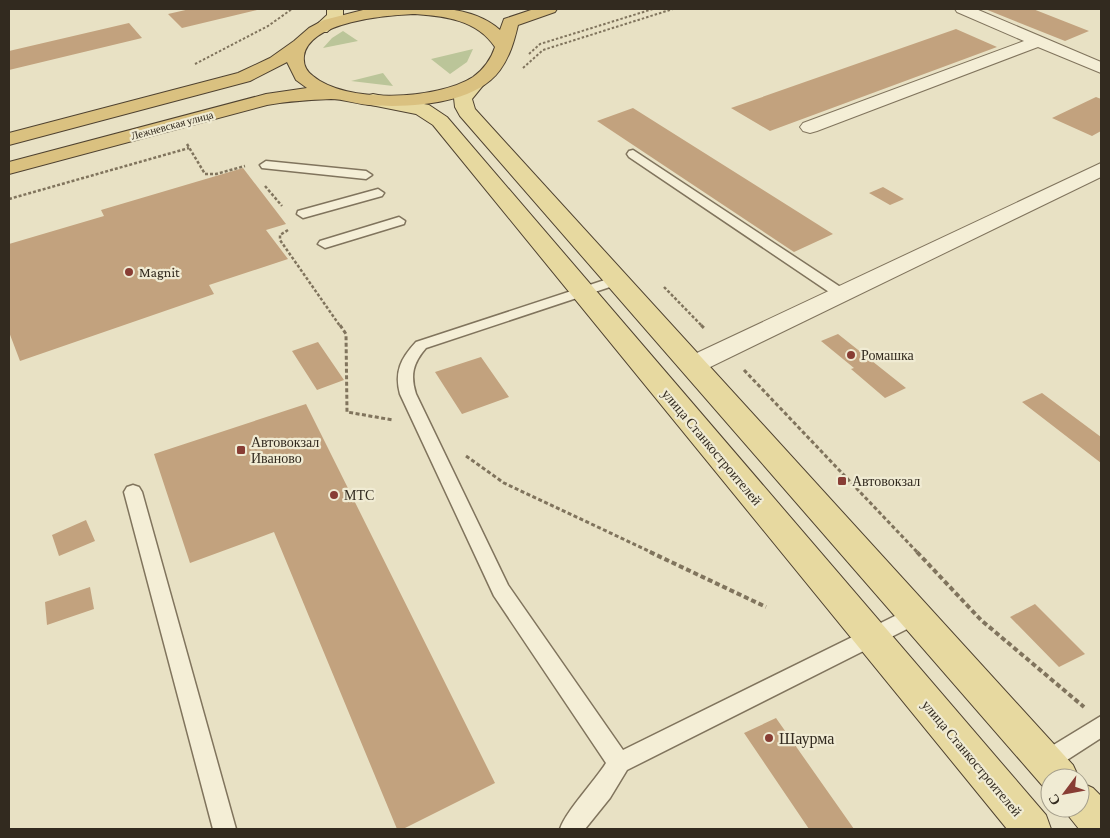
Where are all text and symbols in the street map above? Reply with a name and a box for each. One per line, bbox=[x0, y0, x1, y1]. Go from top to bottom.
street label: Лежневская улица bbox=[129, 108, 215, 142]
place label: Magnit bbox=[139, 264, 180, 280]
marker: Magnit bbox=[123, 266, 135, 278]
place label: Ромашка bbox=[861, 347, 915, 363]
marker: Ромашка bbox=[845, 349, 857, 361]
street label: улица Станкостроителей bbox=[659, 386, 766, 509]
place label: Автовокзал Иваново bbox=[251, 434, 319, 466]
marker: Автовокзал Иваново bbox=[235, 444, 247, 456]
place label: Автовокзал bbox=[852, 473, 920, 489]
marker: Автовокзал bbox=[836, 475, 848, 487]
place label: МТС bbox=[344, 487, 374, 503]
marker: МТС bbox=[328, 489, 340, 501]
street label: улица Станкостроителей bbox=[919, 697, 1026, 820]
place label: Шаурма bbox=[779, 730, 834, 748]
marker: Шаурма bbox=[763, 732, 775, 744]
north arrow bbox=[1040, 768, 1090, 818]
text: С bbox=[1045, 791, 1063, 808]

